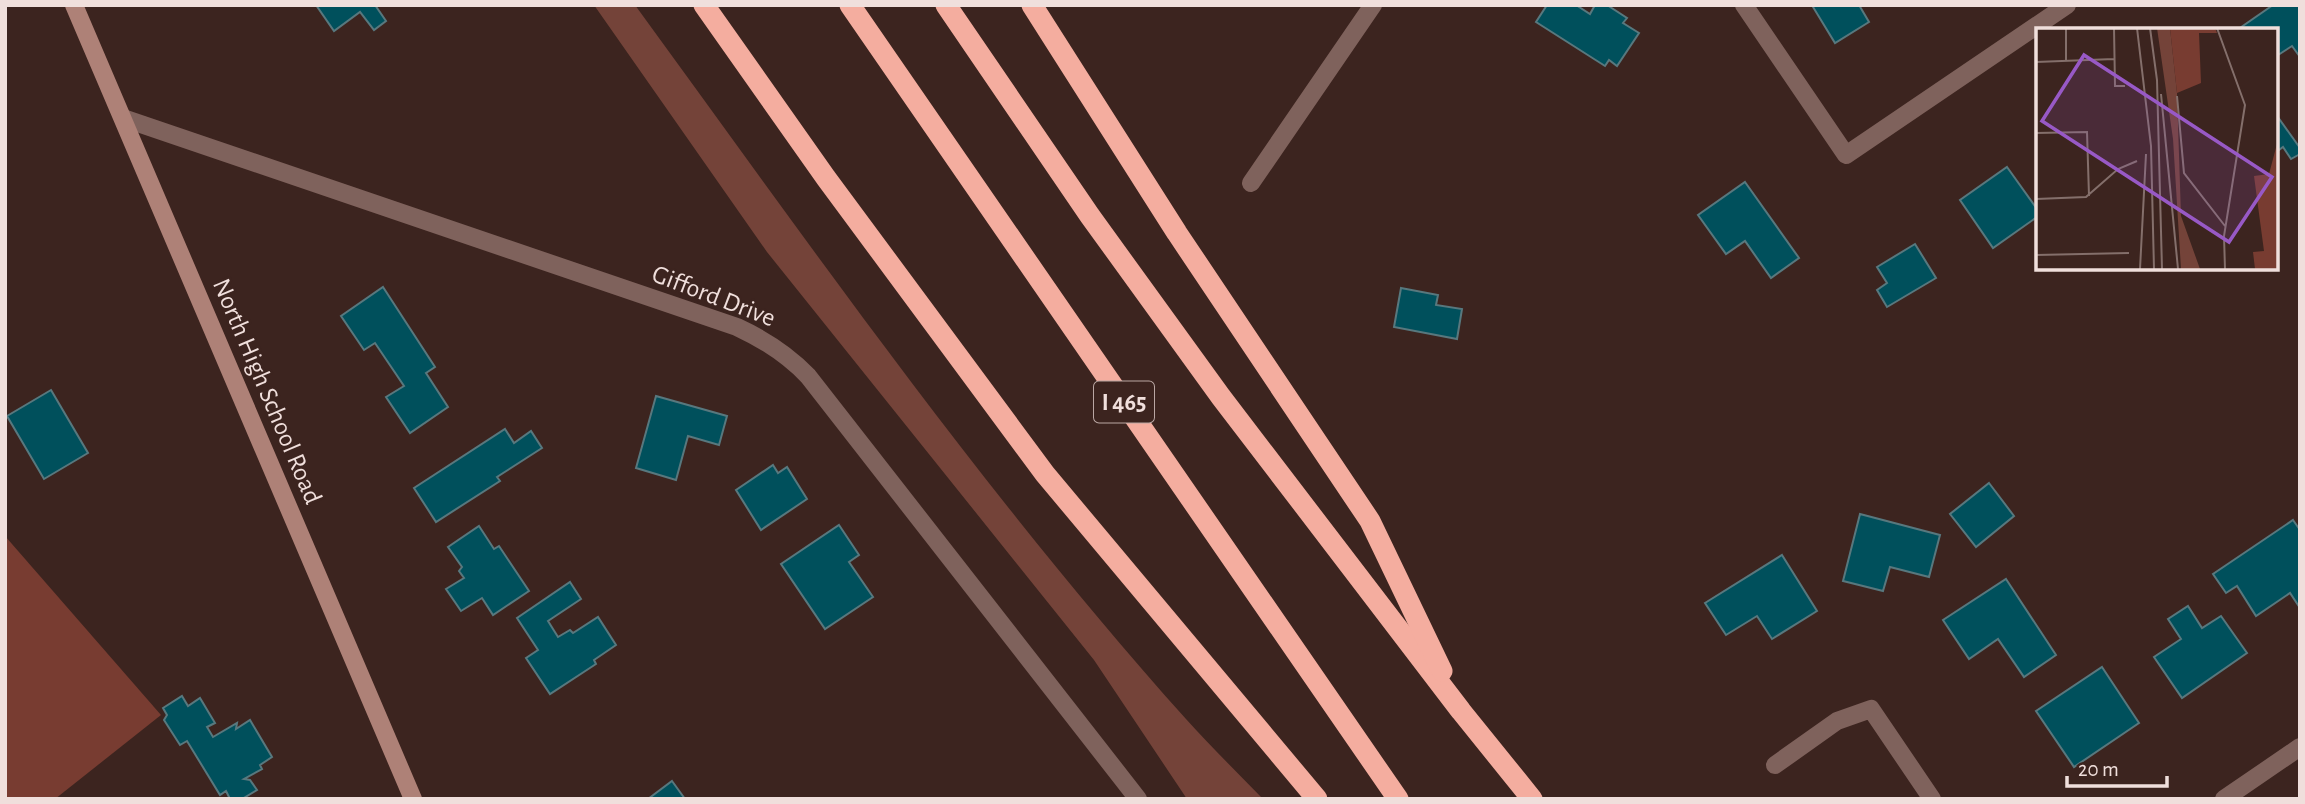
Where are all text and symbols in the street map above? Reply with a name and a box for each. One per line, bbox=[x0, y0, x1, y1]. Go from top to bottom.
inset map bbox=[2036, 28, 2277, 270]
street label: Gifford Drive bbox=[648, 261, 779, 331]
street label: North High School Road bbox=[208, 275, 326, 508]
road number: I 465 bbox=[1094, 382, 1154, 422]
scale bar bbox=[2067, 744, 2167, 788]
text: 20 m bbox=[2078, 759, 2119, 780]

